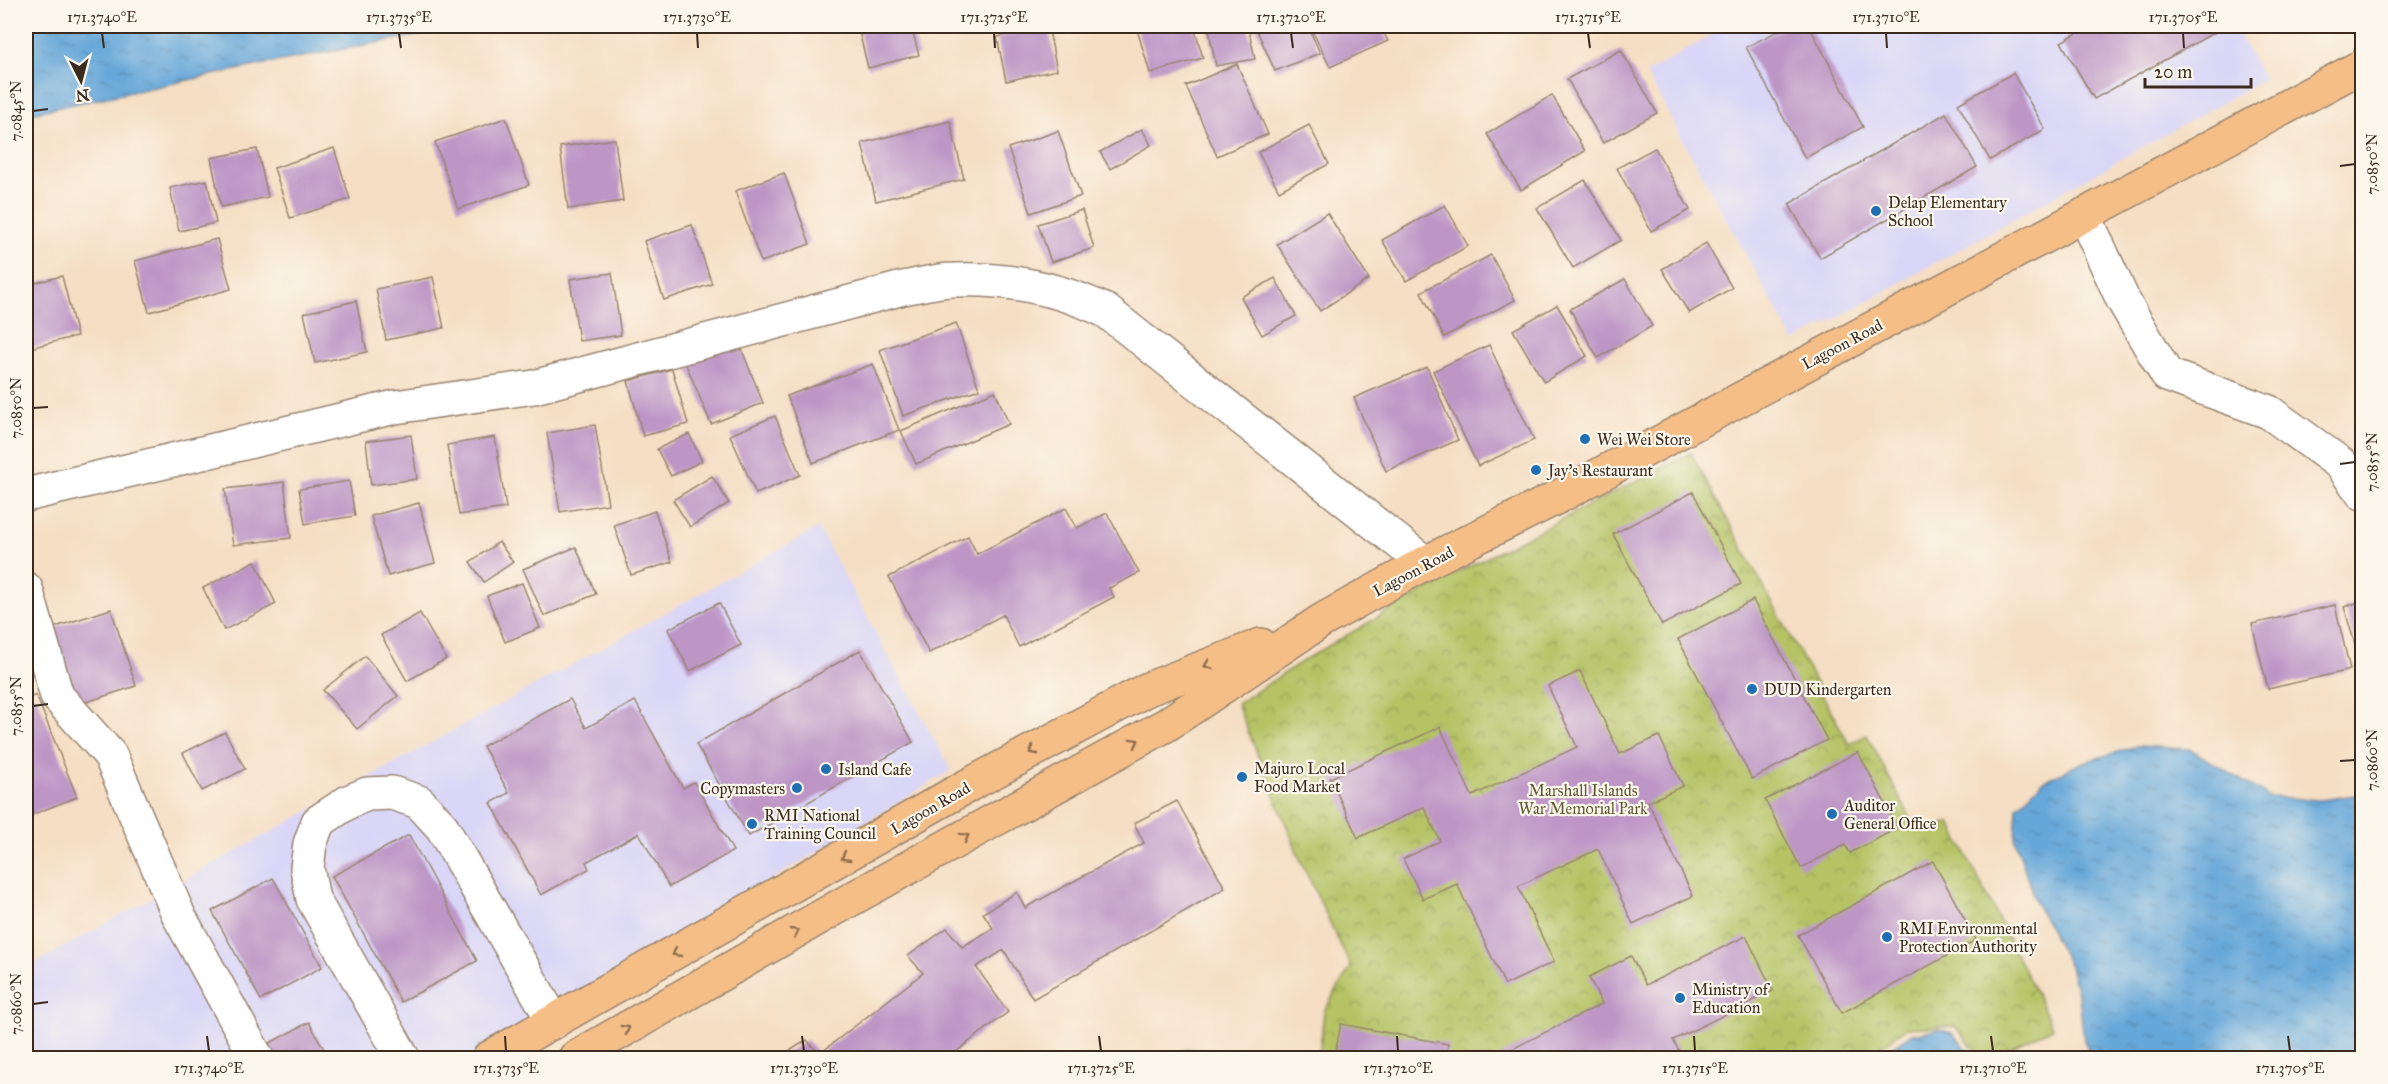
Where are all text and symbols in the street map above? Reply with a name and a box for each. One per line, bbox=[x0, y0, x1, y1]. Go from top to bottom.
text: 171.3740°E bbox=[67, 8, 137, 26]
text: 171.3735°E bbox=[366, 8, 432, 26]
text: 171.3730°E bbox=[663, 8, 731, 26]
text: 171.3725°E bbox=[960, 8, 1028, 26]
text: 171.3720°E bbox=[1256, 8, 1326, 26]
text: 171.3715°E bbox=[1555, 8, 1621, 26]
text: 171.3710°E bbox=[1852, 8, 1920, 26]
text: 171.3705°E bbox=[2149, 8, 2218, 26]
north arrow bbox=[51, 51, 111, 111]
scale bar bbox=[2145, 51, 2252, 89]
text: 20 m bbox=[2154, 61, 2192, 83]
text: 7.0845°N bbox=[7, 80, 25, 142]
text: N bbox=[74, 85, 90, 106]
text: 7.0850°N bbox=[2363, 133, 2381, 195]
place label: Delap Elementary School bbox=[1888, 193, 2007, 230]
marker: Delap Elementary School bbox=[1869, 204, 1883, 218]
street label: Lagoon Road bbox=[1799, 315, 1886, 375]
text: 7.0850°N bbox=[7, 377, 25, 439]
place label: Wei Wei Store bbox=[1597, 430, 1691, 449]
marker: Wei Wei Store bbox=[1578, 432, 1592, 446]
text: 7.0855°N bbox=[2363, 432, 2381, 492]
place label: Jay's Restaurant bbox=[1546, 461, 1654, 481]
marker: Jay's Restaurant bbox=[1529, 463, 1543, 477]
street label: Lagoon Road bbox=[1370, 542, 1457, 602]
one-way arrow bbox=[1204, 658, 1214, 671]
text: 7.0855°N bbox=[7, 676, 25, 736]
place label: DUD Kindergarten bbox=[1764, 680, 1892, 700]
marker: DUD Kindergarten bbox=[1745, 682, 1759, 696]
text: 7.0860°N bbox=[2363, 729, 2381, 791]
one-way arrow bbox=[1129, 738, 1139, 749]
one-way arrow bbox=[1029, 744, 1040, 755]
place label: Majuro Local Food Market bbox=[1254, 759, 1346, 796]
place label: Island Cafe bbox=[838, 760, 912, 779]
marker: Island Cafe bbox=[819, 762, 833, 776]
marker: Majuro Local Food Market bbox=[1235, 770, 1249, 784]
street label: Lagoon Road bbox=[887, 778, 974, 840]
place label: Copymasters bbox=[700, 779, 785, 798]
marker: Copymasters bbox=[790, 781, 804, 795]
park label: Marshall Islands War Memorial Park bbox=[1519, 781, 1648, 818]
place label: Auditor General Office bbox=[1843, 796, 1937, 833]
place label: RMI National Training Council bbox=[764, 806, 877, 844]
marker: Auditor General Office bbox=[1825, 807, 1839, 821]
marker: RMI National Training Council bbox=[745, 817, 759, 831]
one-way arrow bbox=[958, 833, 969, 844]
one-way arrow bbox=[841, 850, 851, 861]
place label: RMI Environmental Protection Authority bbox=[1899, 919, 2038, 956]
one-way arrow bbox=[788, 928, 799, 939]
marker: RMI Environmental Protection Authority bbox=[1880, 930, 1894, 944]
one-way arrow bbox=[672, 946, 682, 957]
text: 7.0860°N bbox=[7, 973, 25, 1035]
place label: Ministry of Education bbox=[1692, 980, 1771, 1017]
marker: Ministry of Education bbox=[1673, 991, 1687, 1005]
one-way arrow bbox=[619, 1025, 630, 1037]
text: 171.3740°E bbox=[174, 1059, 244, 1077]
text: 171.3735°E bbox=[473, 1059, 539, 1077]
text: 171.3730°E bbox=[770, 1059, 838, 1077]
text: 171.3725°E bbox=[1067, 1059, 1135, 1077]
text: 171.3720°E bbox=[1363, 1059, 1433, 1077]
text: 171.3715°E bbox=[1662, 1059, 1728, 1077]
text: 171.3710°E bbox=[1959, 1059, 2027, 1077]
text: 171.3705°E bbox=[2256, 1059, 2325, 1077]

